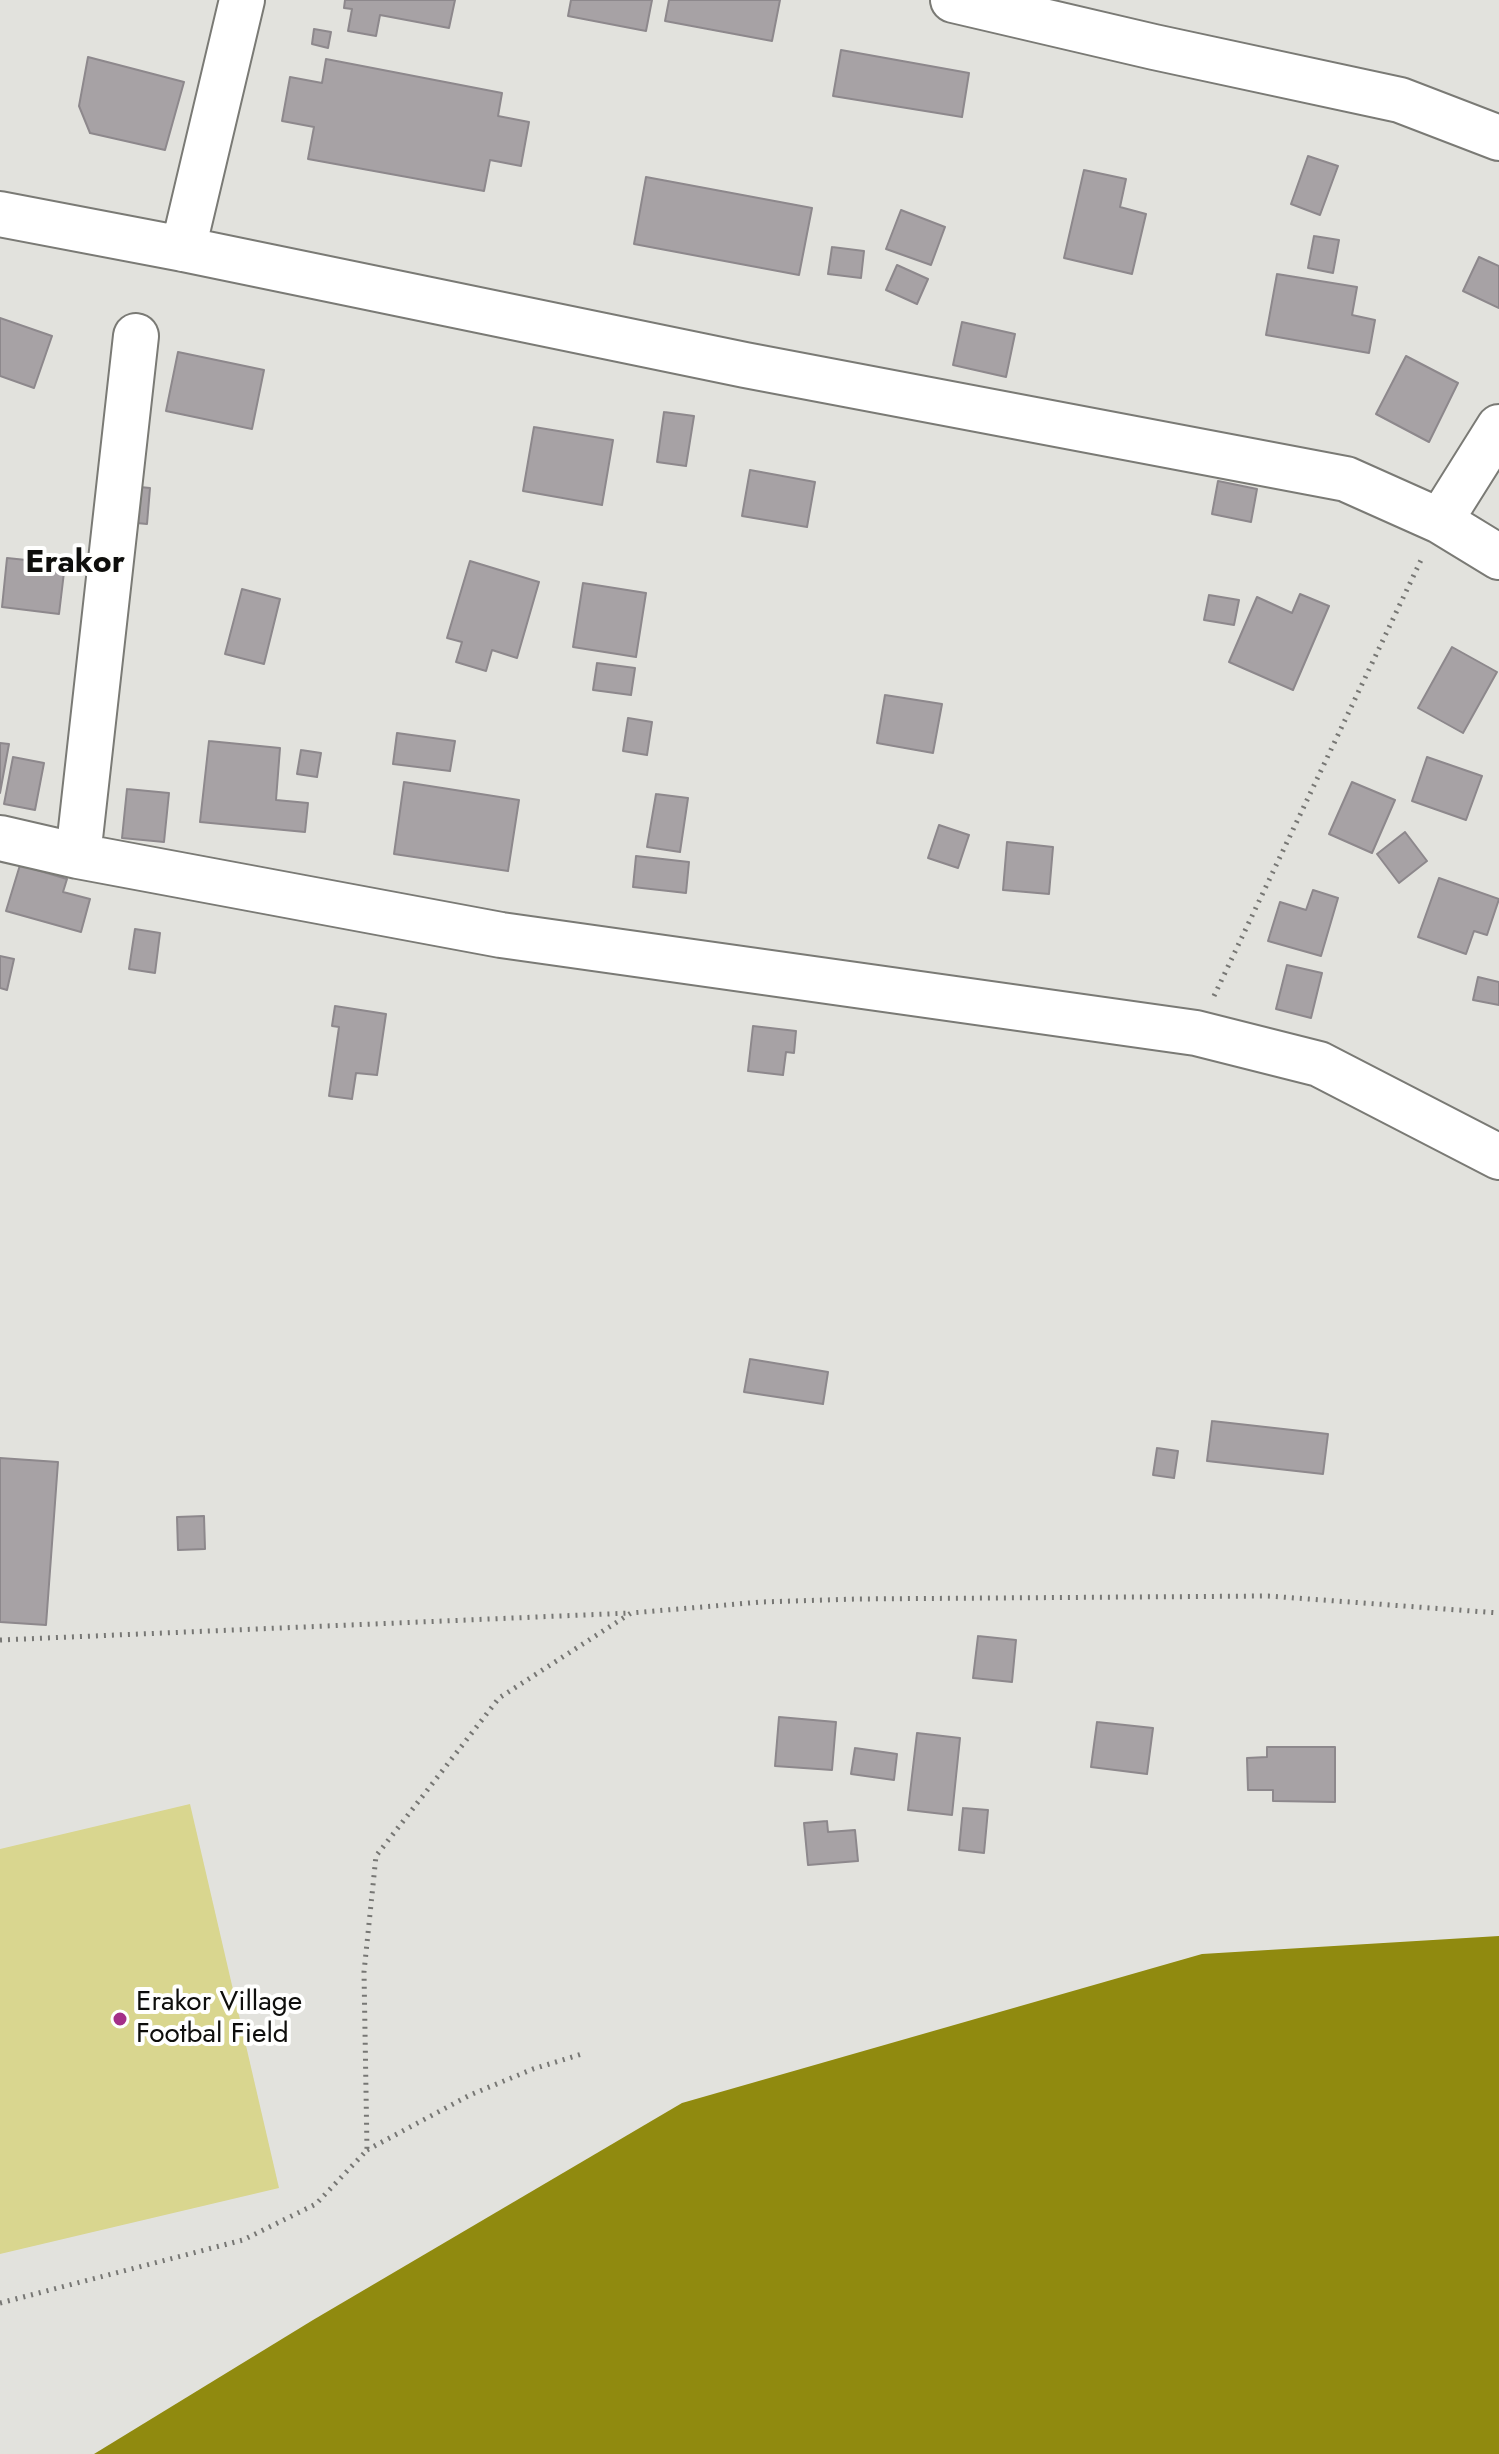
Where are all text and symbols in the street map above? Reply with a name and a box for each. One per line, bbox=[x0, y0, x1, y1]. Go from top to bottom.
district label: Erakor bbox=[25, 545, 125, 583]
place label: Erakor Village Footbal Field bbox=[136, 1986, 302, 2052]
marker: Erakor Village Footbal Field bbox=[111, 2010, 129, 2028]

